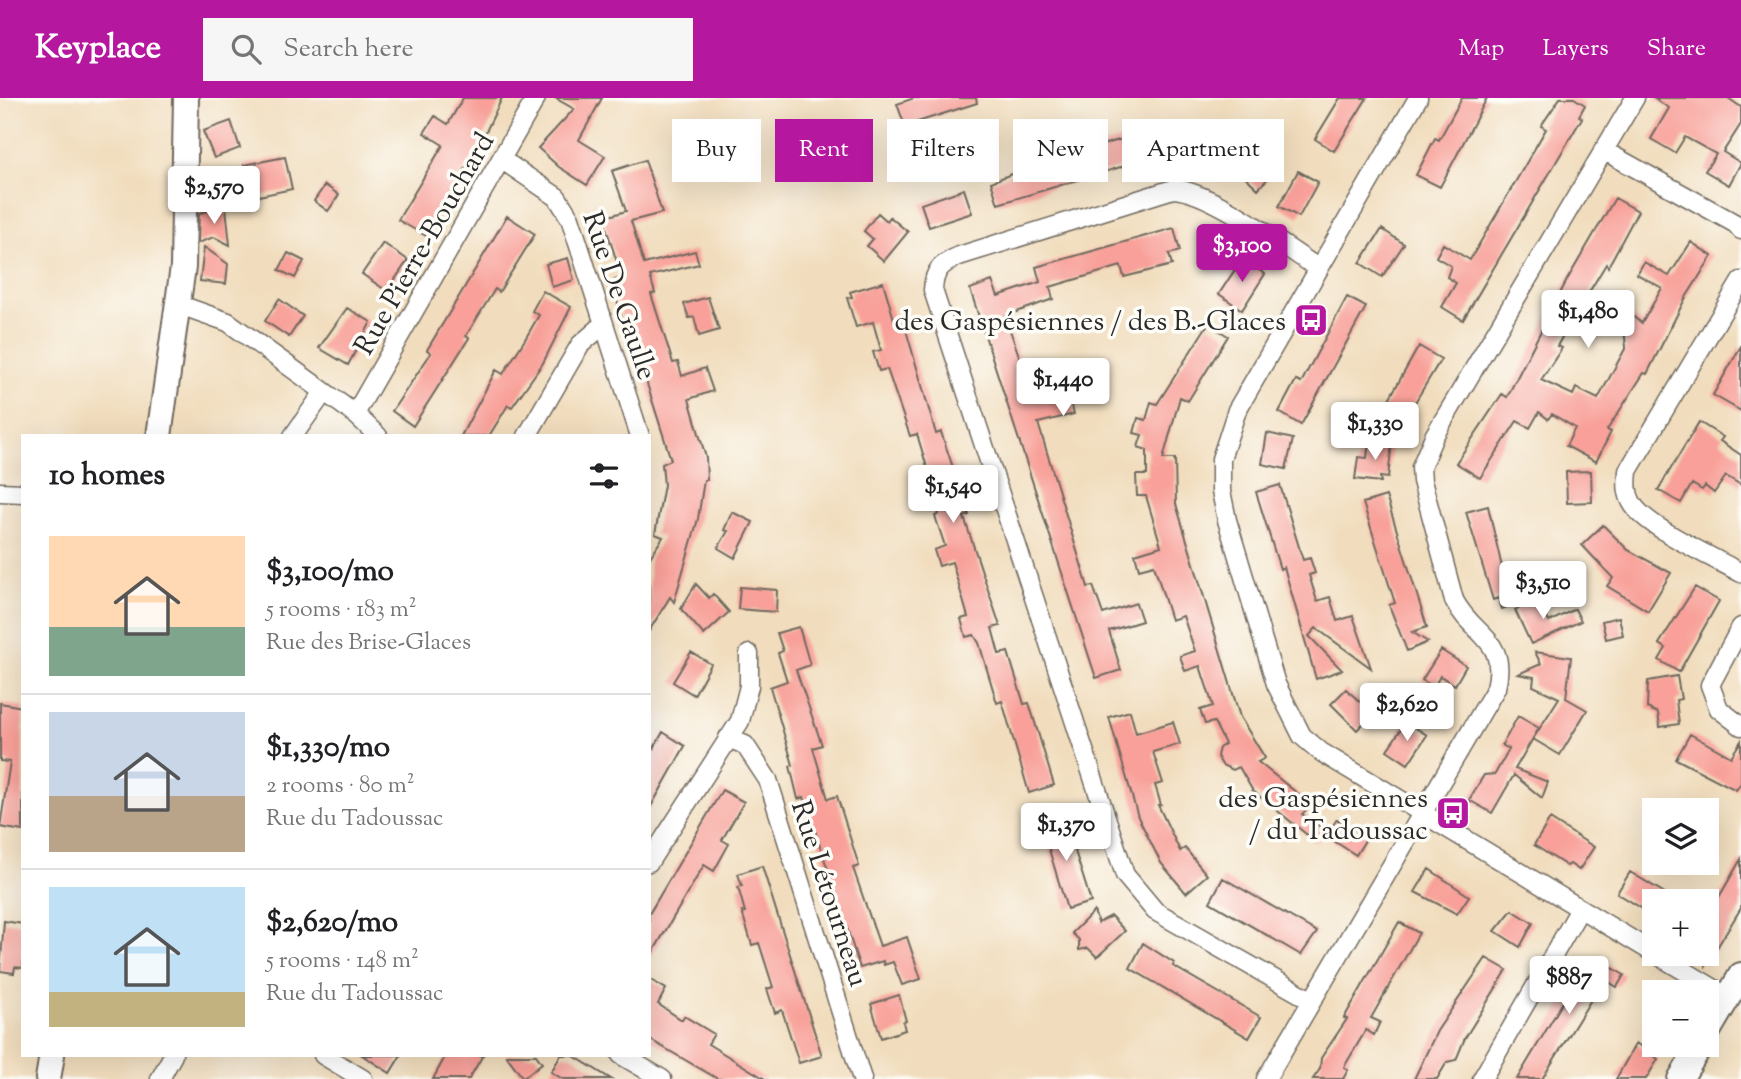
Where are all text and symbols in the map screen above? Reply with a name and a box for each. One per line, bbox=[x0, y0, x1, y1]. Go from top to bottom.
search box bbox=[203, 18, 693, 81]
text: Keyplace bbox=[35, 25, 161, 73]
icon: search bbox=[227, 30, 265, 68]
text: Search here bbox=[283, 31, 414, 68]
text: Map bbox=[1458, 32, 1504, 66]
text: Layers bbox=[1542, 32, 1609, 66]
text: Share bbox=[1647, 32, 1706, 66]
chip: Buy bbox=[672, 119, 761, 182]
chip: Rent bbox=[775, 119, 873, 182]
chip: Filters bbox=[887, 119, 999, 182]
chip: New bbox=[1013, 119, 1108, 182]
chip: Apartment bbox=[1122, 119, 1284, 182]
street label: Rue Pierre-Bouchard bbox=[345, 126, 506, 363]
pin: $2,570 bbox=[157, 166, 271, 226]
text: $2,570 bbox=[184, 172, 244, 205]
street label: Rue De Gaulle bbox=[571, 206, 666, 385]
pin: $3,100 bbox=[1185, 225, 1299, 284]
text: $3,100 bbox=[1212, 230, 1272, 263]
pin: $1,480 bbox=[1531, 290, 1645, 350]
text: $1,480 bbox=[1557, 296, 1619, 329]
bus stop icon: des Gaspésiennes / des B.-Glaces bbox=[1292, 301, 1330, 339]
place label: des Gaspésiennes / des B.-Glaces bbox=[895, 303, 1286, 343]
pin: $1,440 bbox=[1006, 358, 1120, 418]
text: $1,440 bbox=[1033, 364, 1093, 397]
pin: $1,330 bbox=[1318, 402, 1432, 462]
text: $1,330 bbox=[1347, 408, 1403, 441]
text: 10 homes bbox=[49, 455, 165, 498]
icon: filters bbox=[585, 457, 623, 495]
pin: $1,540 bbox=[896, 466, 1010, 525]
text: $1,540 bbox=[924, 471, 982, 504]
text: $3,100/mo bbox=[266, 551, 394, 594]
pin: $3,510 bbox=[1486, 561, 1600, 621]
icon: home bbox=[105, 564, 189, 648]
text: $3,510 bbox=[1515, 567, 1571, 600]
text: 5 rooms · 183 m² bbox=[266, 594, 417, 627]
text: Rue des Brise-Glaces bbox=[266, 627, 471, 660]
pin: $2,620 bbox=[1350, 684, 1464, 743]
text: $2,620 bbox=[1376, 689, 1438, 722]
text: $1,330/mo bbox=[266, 727, 390, 770]
icon: home bbox=[105, 740, 189, 824]
text: 2 rooms · 80 m² bbox=[266, 770, 414, 803]
place label: des Gaspésiennes / du Tadoussac bbox=[1218, 780, 1428, 852]
bus stop icon: des Gaspésiennes / du Tadoussac bbox=[1434, 794, 1472, 832]
street label: Rue Létourneau bbox=[779, 796, 877, 992]
map controls bbox=[1642, 798, 1719, 1057]
button: layers bbox=[1642, 798, 1719, 875]
text: Rue du Tadoussac bbox=[266, 803, 443, 836]
pin: $1,370 bbox=[1009, 804, 1123, 863]
text: $1,370 bbox=[1037, 809, 1095, 842]
button: + bbox=[1642, 889, 1719, 966]
text: $2,620/mo bbox=[266, 902, 398, 945]
icon: home bbox=[105, 915, 189, 999]
text: 5 rooms · 148 m² bbox=[266, 945, 419, 978]
pin: $887 bbox=[1528, 956, 1610, 1016]
text: $887 bbox=[1546, 962, 1592, 995]
text: Rue du Tadoussac bbox=[266, 978, 443, 1011]
button: − bbox=[1642, 980, 1719, 1057]

